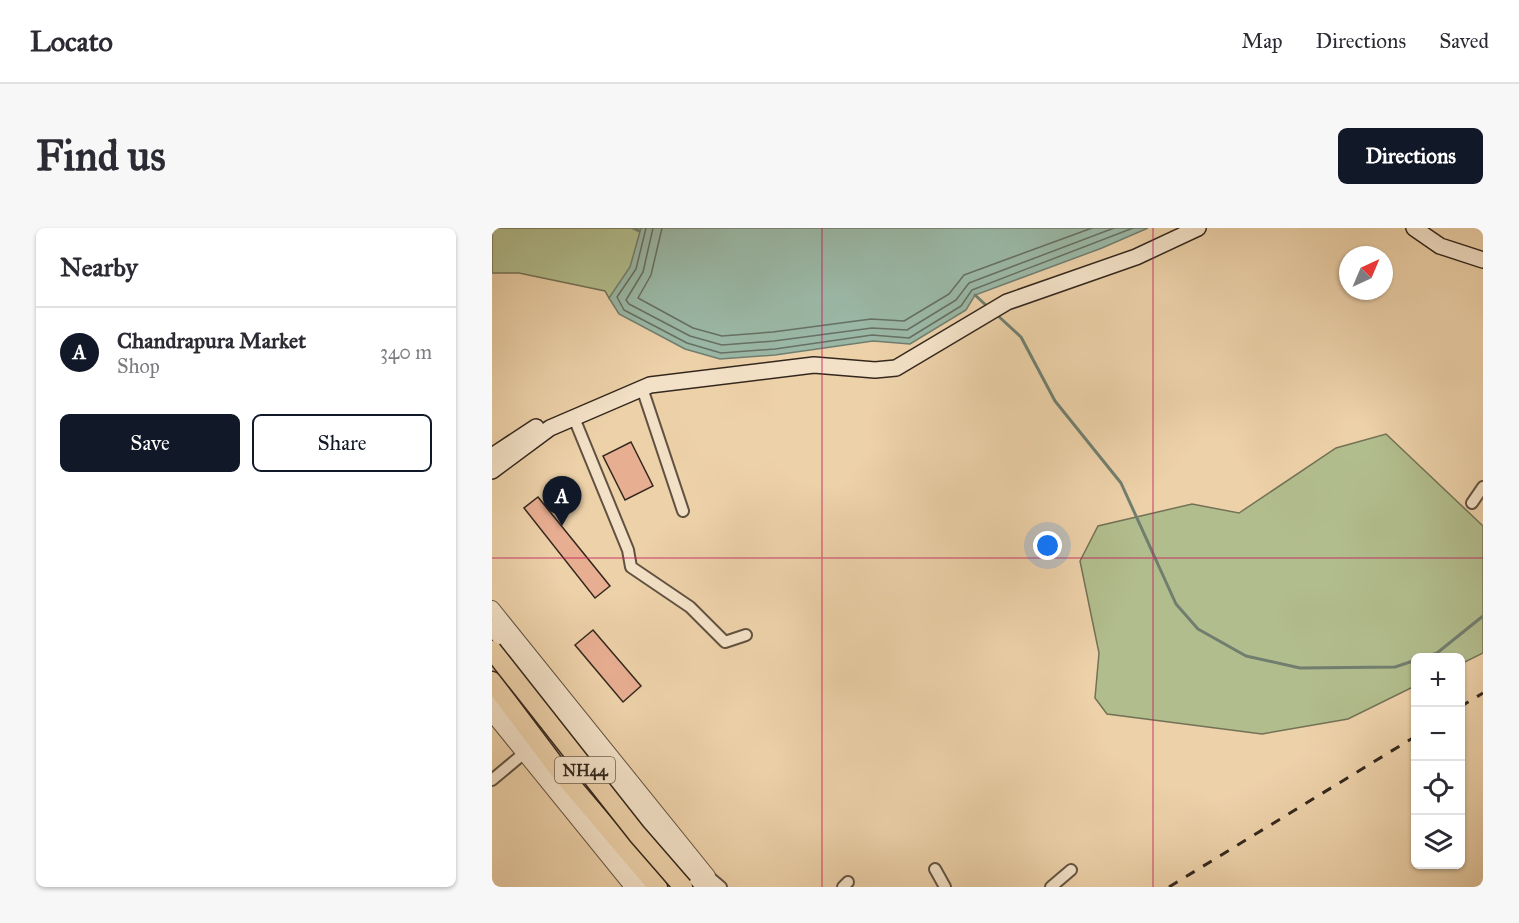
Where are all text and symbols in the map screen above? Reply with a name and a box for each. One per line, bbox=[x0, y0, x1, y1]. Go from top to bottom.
text: Locato bbox=[30, 24, 113, 59]
text: Map bbox=[1242, 28, 1283, 54]
text: Directions bbox=[1316, 28, 1406, 54]
text: Saved bbox=[1439, 28, 1489, 54]
button: Directions bbox=[1338, 128, 1483, 184]
text: Find us bbox=[36, 130, 166, 182]
north arrow bbox=[1339, 246, 1393, 300]
text: Nearby bbox=[60, 251, 138, 283]
text: Chandrapura Market bbox=[117, 327, 306, 354]
text: A bbox=[73, 340, 86, 364]
text: 340 m bbox=[380, 340, 432, 364]
text: Shop bbox=[117, 354, 160, 378]
button: Save bbox=[60, 414, 240, 472]
button: Share bbox=[252, 414, 432, 472]
pin: A bbox=[542, 476, 582, 526]
your location bbox=[1033, 531, 1062, 560]
map controls bbox=[1411, 653, 1465, 869]
button: + bbox=[1411, 653, 1465, 707]
button: − bbox=[1411, 707, 1465, 761]
road number: NH44 bbox=[555, 757, 615, 783]
button: locate bbox=[1411, 761, 1465, 815]
button: layers bbox=[1411, 815, 1465, 869]

